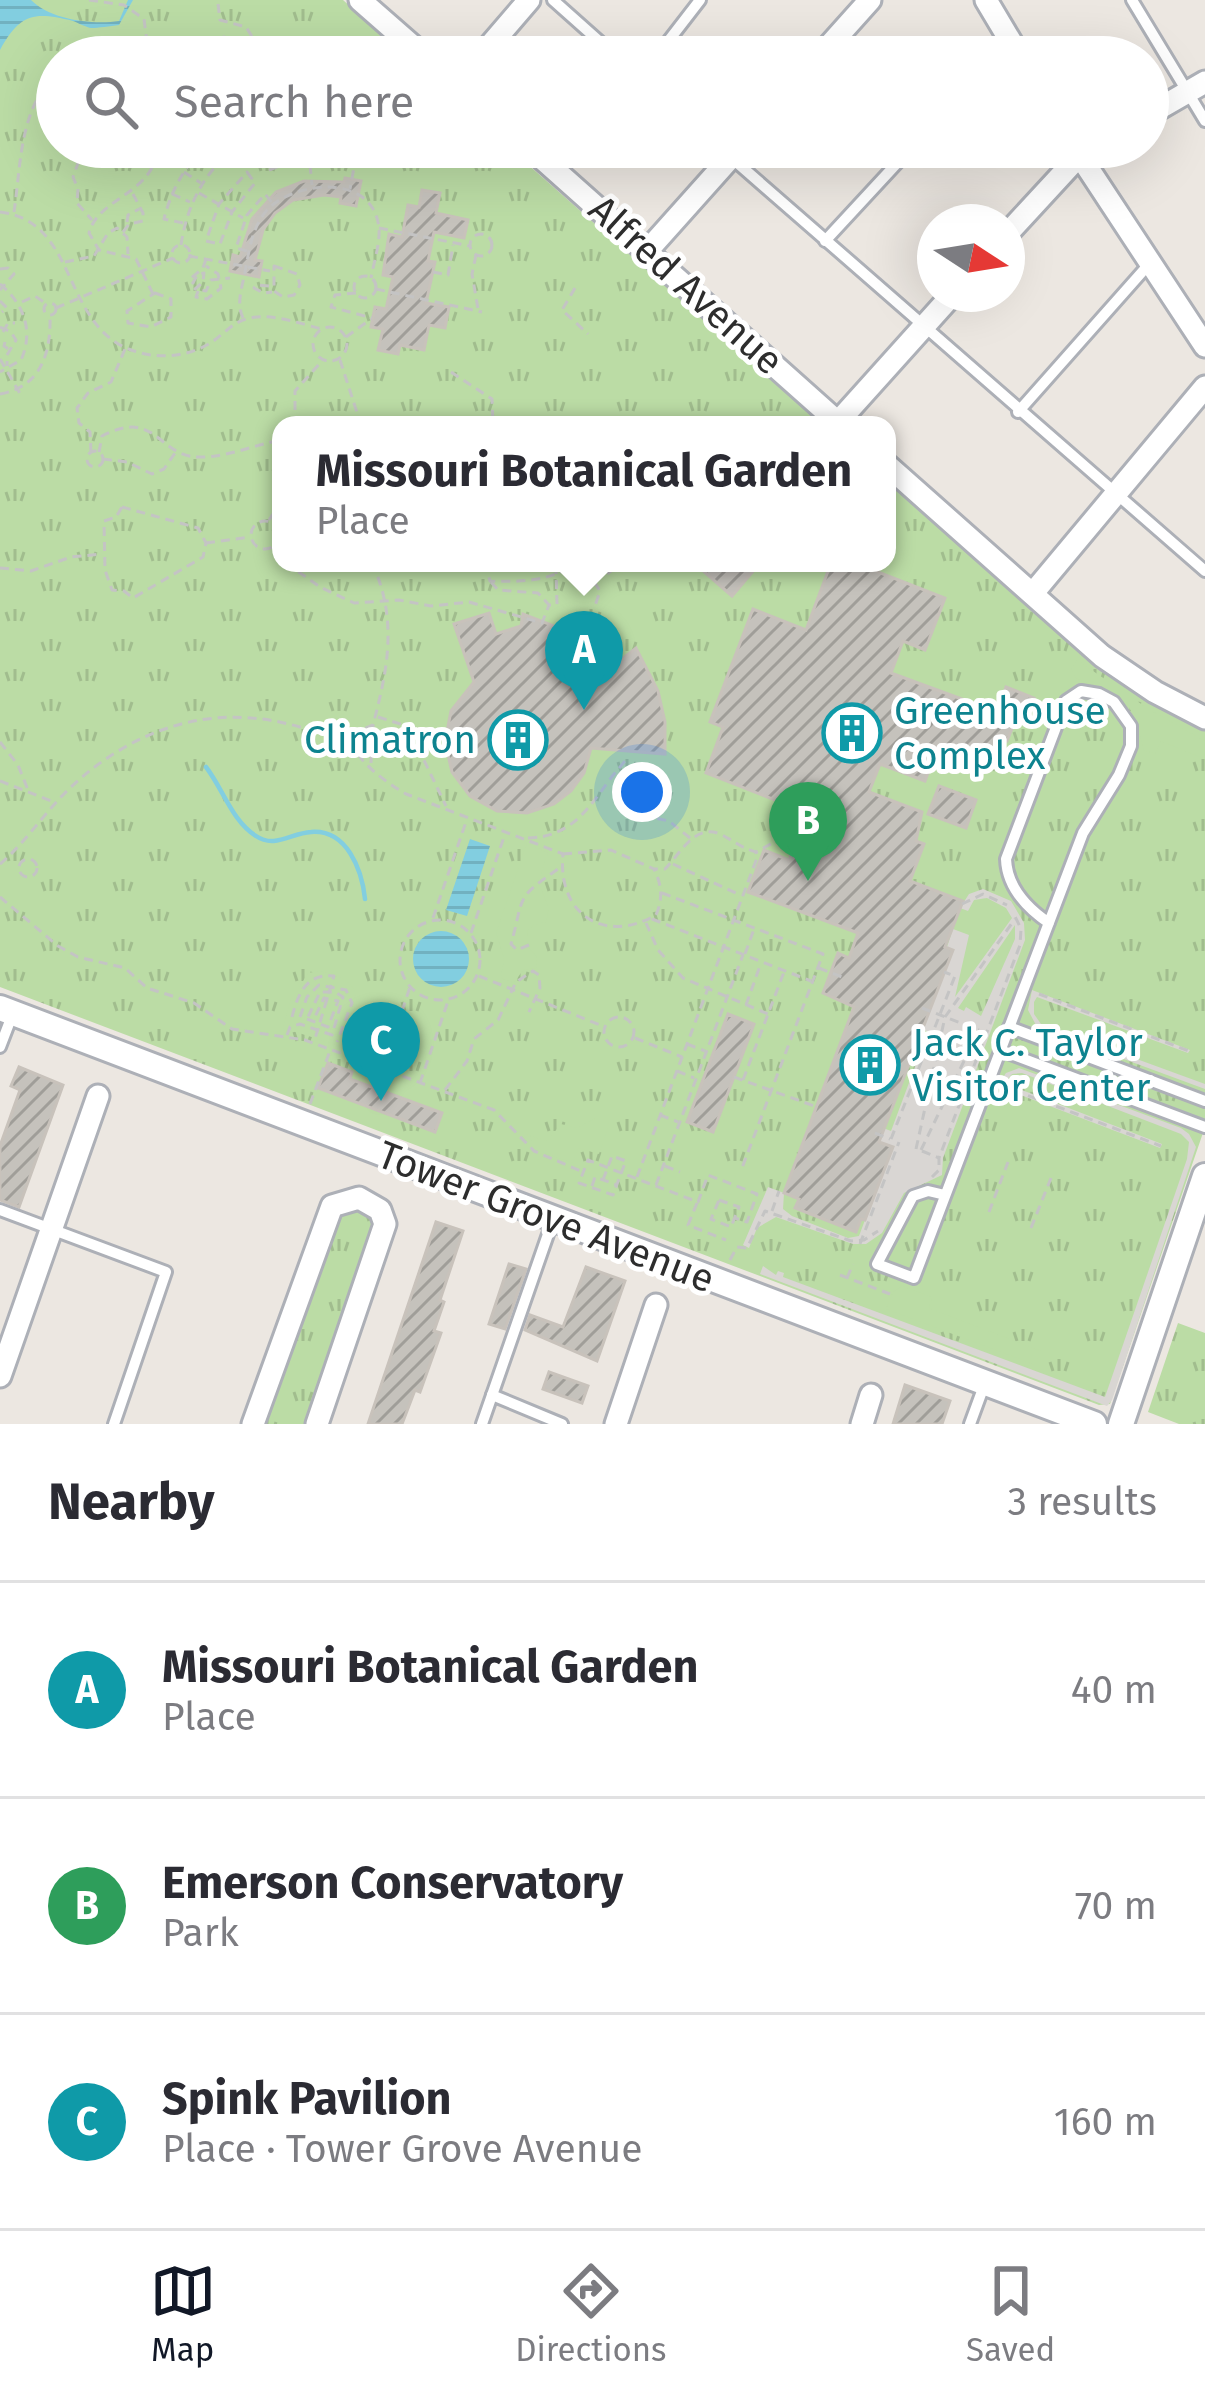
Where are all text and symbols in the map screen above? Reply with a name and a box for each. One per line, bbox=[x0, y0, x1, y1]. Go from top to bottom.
search box bbox=[36, 36, 1169, 168]
icon: search bbox=[78, 69, 144, 135]
text: Search here bbox=[174, 75, 414, 129]
street label: Alfred Avenue bbox=[580, 186, 792, 384]
north arrow bbox=[917, 204, 1025, 312]
popup bbox=[272, 416, 896, 572]
text: Missouri Botanical Garden bbox=[316, 444, 852, 498]
text: Place bbox=[316, 498, 410, 544]
pin: A bbox=[545, 611, 623, 710]
place label: Greenhouse Complex bbox=[894, 688, 1106, 779]
building icon: Greenhouse Complex bbox=[821, 702, 883, 764]
building icon: Climatron bbox=[487, 709, 549, 771]
place label: Climatron bbox=[304, 717, 476, 763]
your location bbox=[612, 762, 672, 822]
pin: B bbox=[769, 782, 847, 881]
pin: C bbox=[342, 1002, 420, 1101]
place label: Jack C. Taylor Visitor Center bbox=[912, 1020, 1151, 1111]
building icon: Jack C. Taylor Visitor Center bbox=[839, 1034, 901, 1096]
street label: Tower Grove Avenue bbox=[371, 1132, 721, 1302]
text: Nearby bbox=[48, 1471, 214, 1533]
text: 3 results bbox=[1007, 1479, 1157, 1525]
text: Missouri Botanical Garden bbox=[162, 1640, 698, 1694]
text: A bbox=[75, 1667, 99, 1713]
text: 40 m bbox=[1071, 1667, 1157, 1713]
text: Place bbox=[162, 1694, 256, 1740]
text: Emerson Conservatory bbox=[162, 1856, 623, 1910]
text: B bbox=[75, 1883, 99, 1929]
text: 70 m bbox=[1075, 1883, 1157, 1929]
text: Park bbox=[162, 1910, 239, 1956]
text: Spink Pavilion bbox=[162, 2072, 452, 2126]
text: C bbox=[76, 2099, 98, 2145]
text: 160 m bbox=[1054, 2099, 1157, 2145]
text: Place · Tower Grove Avenue bbox=[162, 2126, 642, 2172]
tab: Map bbox=[150, 2258, 216, 2370]
tab: Directions bbox=[515, 2258, 667, 2370]
tab: Saved bbox=[966, 2258, 1055, 2370]

